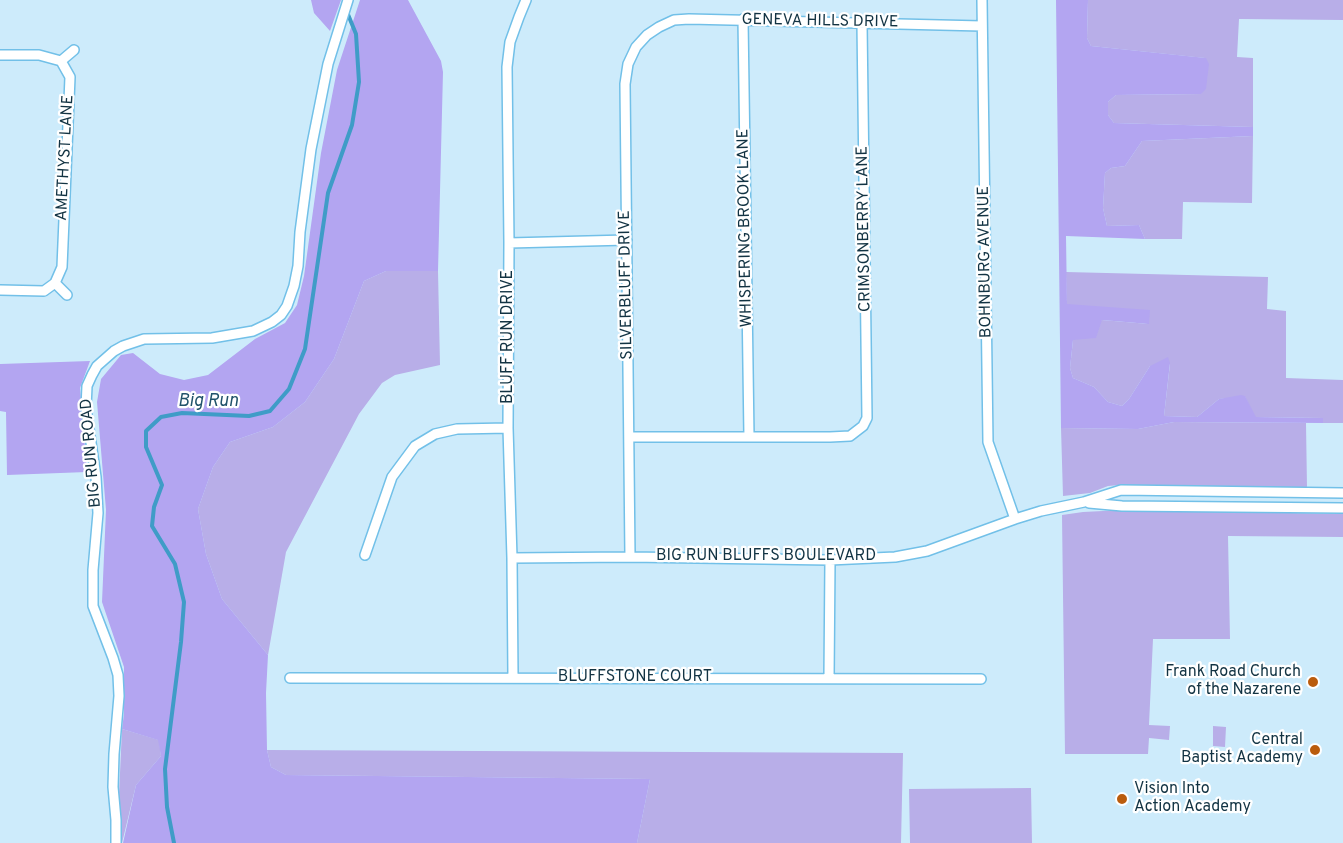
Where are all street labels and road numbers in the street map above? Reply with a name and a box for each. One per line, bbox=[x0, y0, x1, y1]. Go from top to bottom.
street label: GENEVA HILLS DRIVE bbox=[741, 11, 899, 33]
street label: AMETHYST LANE bbox=[53, 95, 79, 221]
street label: WHISPERING BROOK LANE bbox=[735, 129, 757, 327]
street label: CRIMSONBERRY LANE bbox=[854, 146, 876, 312]
street label: BOHNBURG AVENUE bbox=[975, 186, 997, 338]
street label: SILVERBLUFF DRIVE bbox=[616, 210, 638, 360]
street label: BLUFF RUN DRIVE bbox=[499, 270, 519, 404]
street label: BIG RUN ROAD bbox=[78, 398, 106, 508]
street label: BIG RUN BLUFFS BOULEVARD bbox=[656, 547, 876, 567]
street label: BLUFFSTONE COURT bbox=[558, 668, 712, 688]

